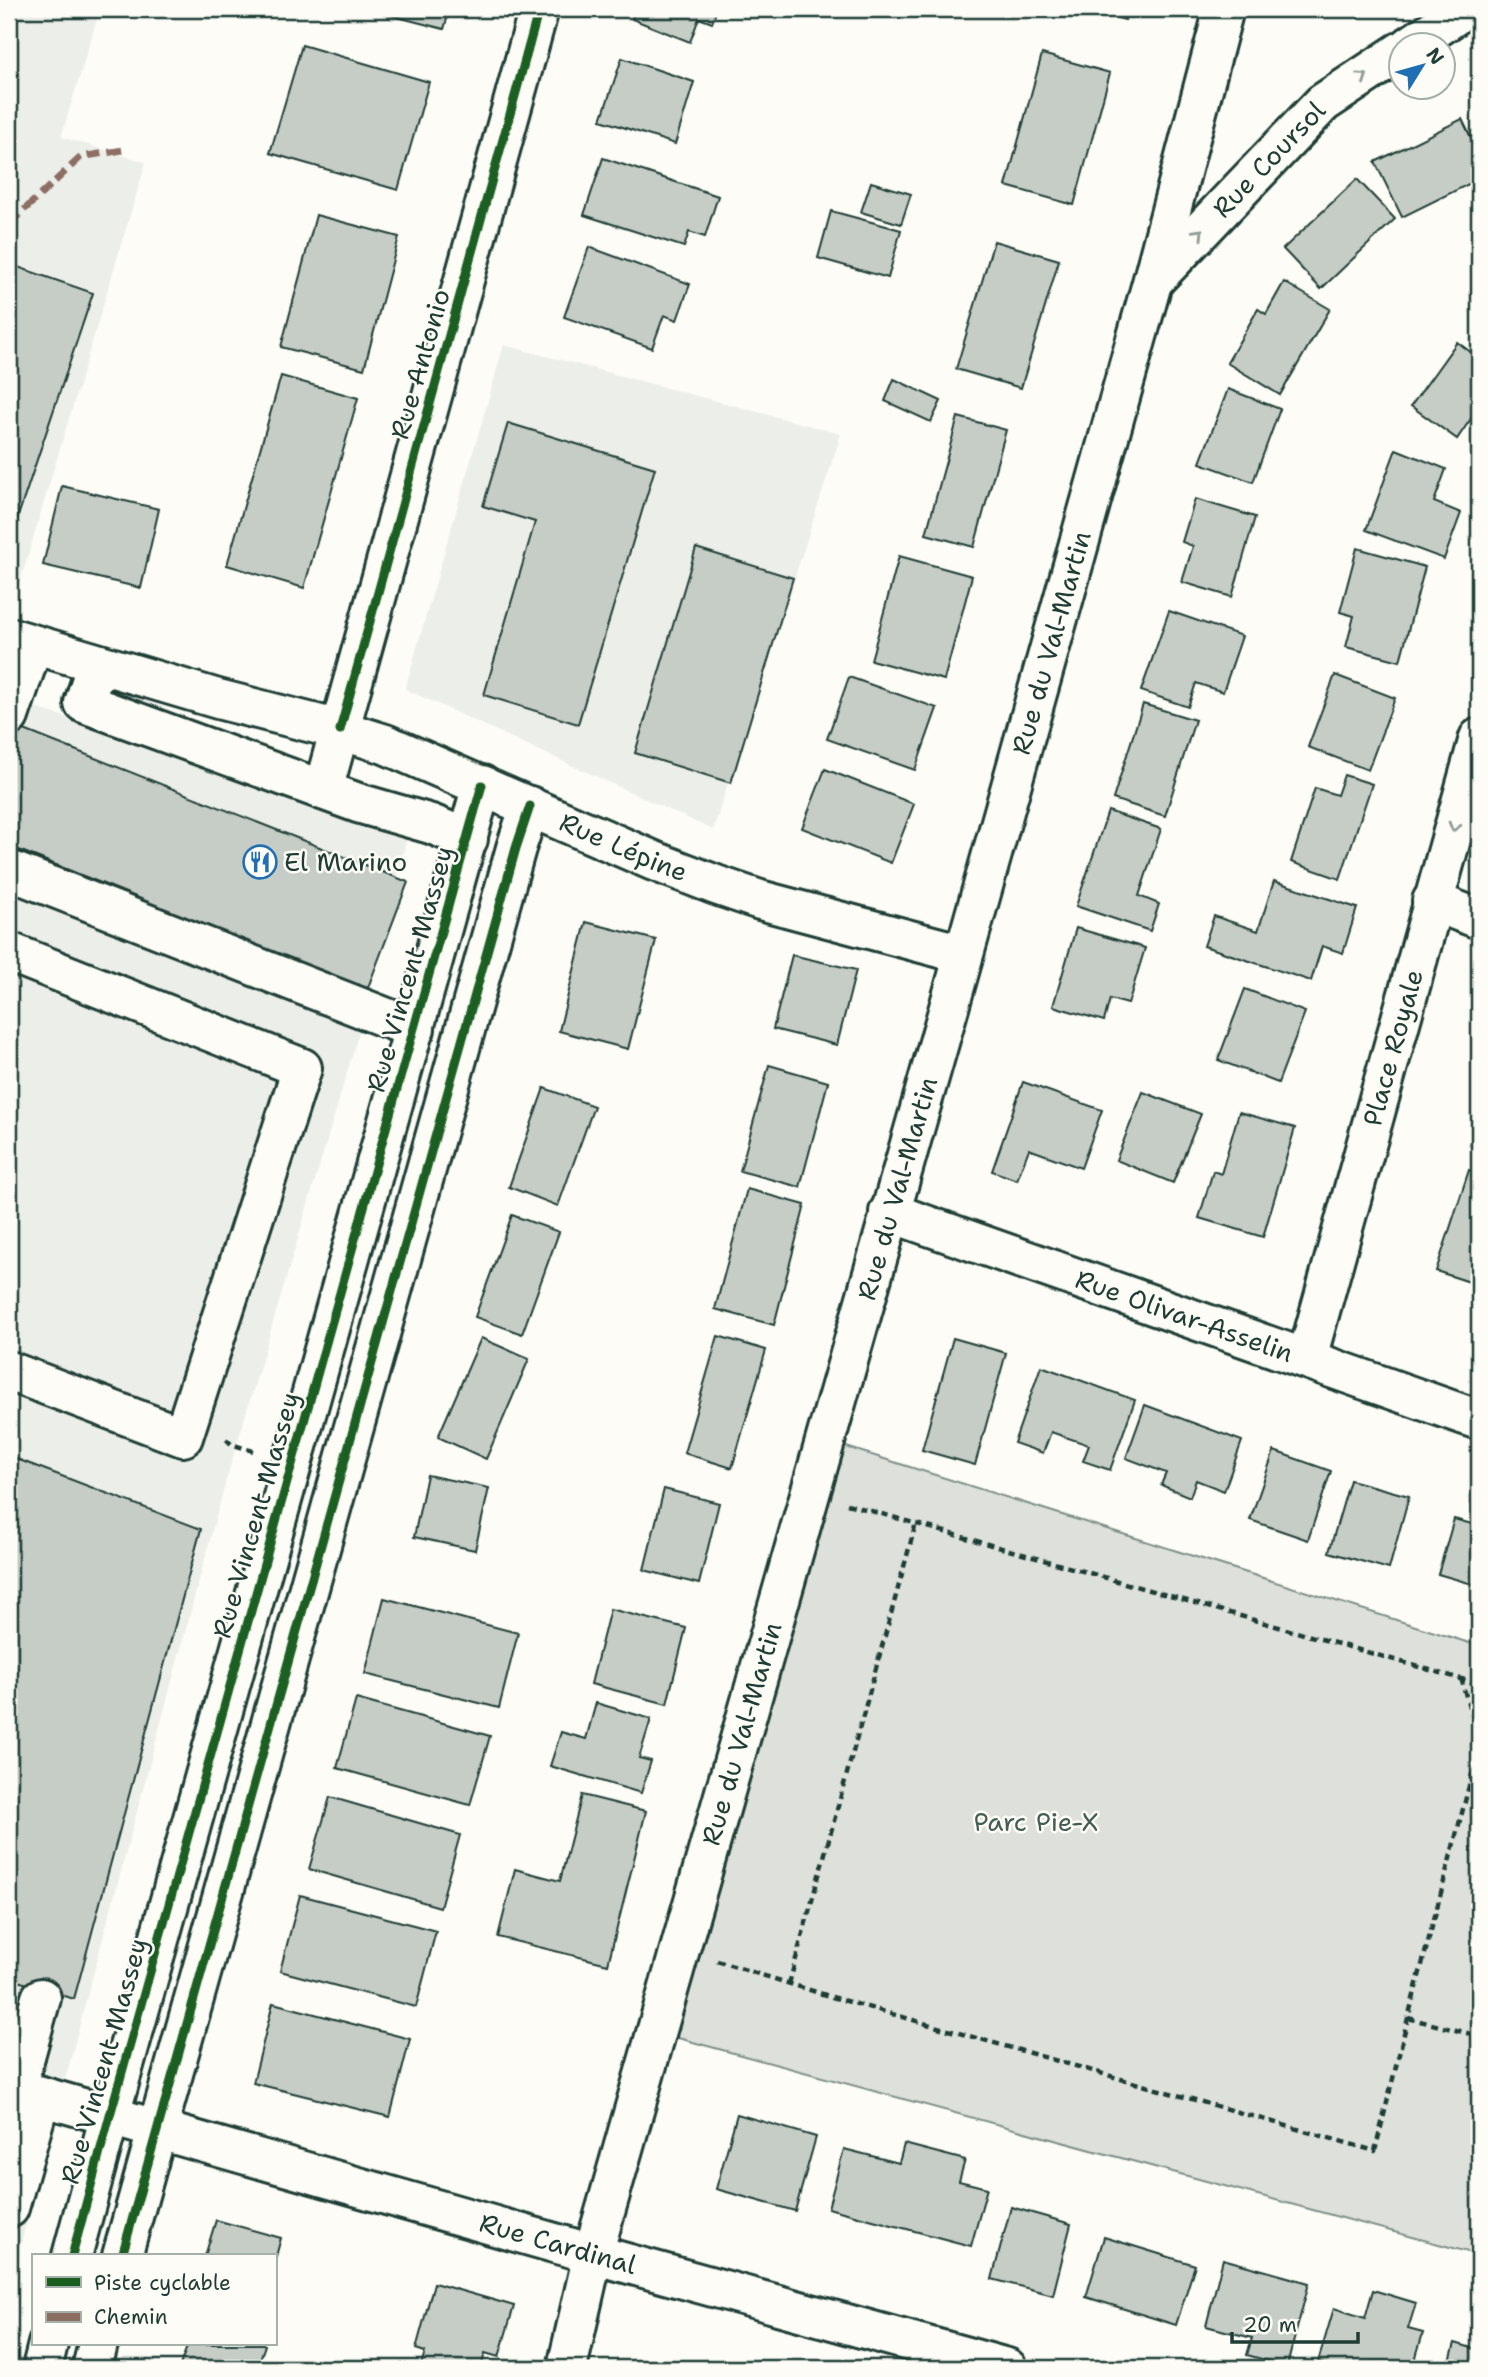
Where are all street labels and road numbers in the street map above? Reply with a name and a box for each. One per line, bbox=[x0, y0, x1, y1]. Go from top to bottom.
street label: Rue Coursol bbox=[1205, 93, 1333, 225]
street label: Rue Antonio bbox=[381, 285, 458, 443]
street label: Rue du Val-Martin bbox=[1003, 527, 1099, 758]
street label: Rue Lépine bbox=[554, 804, 693, 889]
street label: Rue Vincent Massey bbox=[358, 842, 461, 1096]
street label: Place Royale bbox=[1354, 965, 1431, 1130]
street label: Rue du Val-Martin bbox=[848, 1073, 945, 1304]
street label: Rue Olivar-Asselin bbox=[1071, 1261, 1298, 1370]
street label: Rue Vincent Massey bbox=[204, 1388, 307, 1642]
street label: Rue du Val-Martin bbox=[693, 1618, 790, 1849]
street label: Rue Vincent Massey bbox=[52, 1934, 155, 2188]
street label: Rue Cardinal bbox=[476, 2204, 641, 2282]

